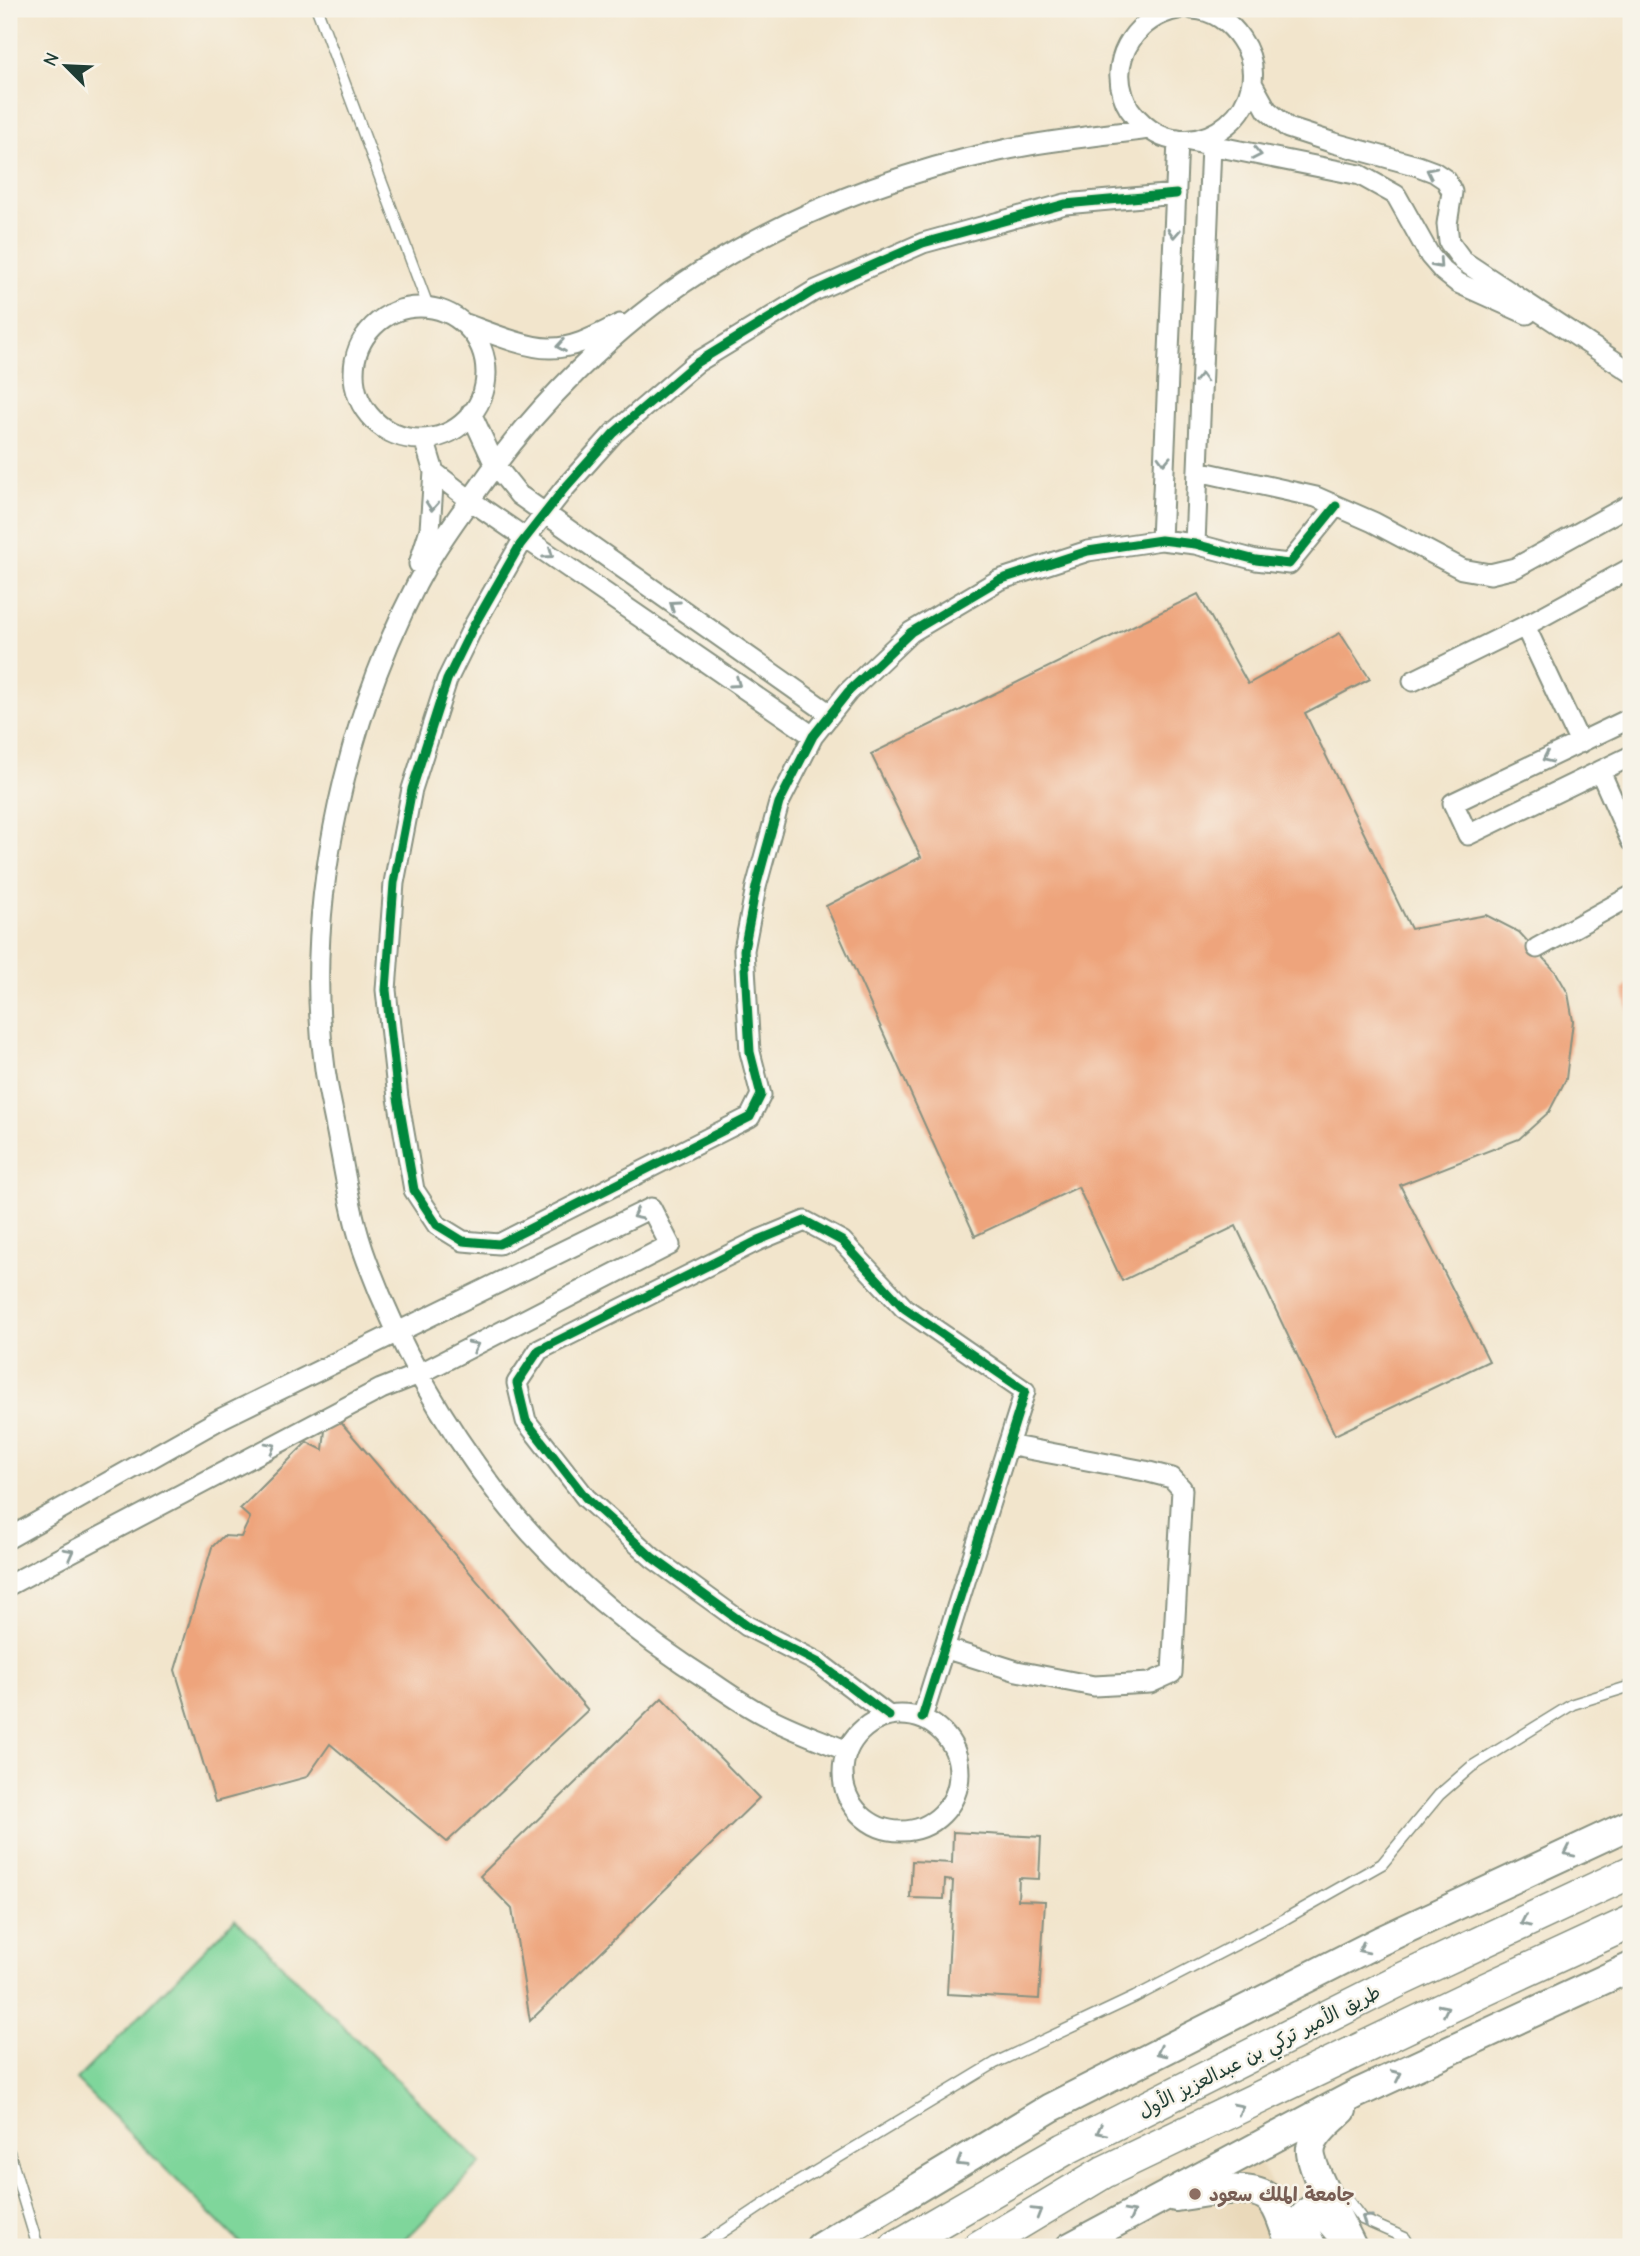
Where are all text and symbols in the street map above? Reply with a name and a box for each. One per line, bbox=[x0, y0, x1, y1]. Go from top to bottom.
north arrow bbox=[32, 32, 102, 102]
text: N bbox=[39, 49, 64, 70]
one-way arrow bbox=[1251, 146, 1263, 161]
one-way arrow bbox=[1426, 166, 1438, 180]
one-way arrow bbox=[1167, 228, 1182, 239]
one-way arrow bbox=[1430, 256, 1442, 269]
one-way arrow bbox=[555, 338, 567, 353]
one-way arrow bbox=[1194, 372, 1209, 383]
one-way arrow bbox=[1157, 455, 1172, 466]
one-way arrow bbox=[424, 500, 439, 511]
one-way arrow bbox=[541, 546, 554, 558]
one-way arrow bbox=[669, 600, 682, 613]
one-way arrow bbox=[728, 675, 741, 687]
one-way arrow bbox=[1542, 750, 1555, 764]
one-way arrow bbox=[632, 1207, 644, 1221]
one-way arrow bbox=[467, 1340, 479, 1354]
one-way arrow bbox=[263, 1442, 276, 1455]
one-way arrow bbox=[62, 1548, 74, 1561]
one-way arrow bbox=[1564, 1844, 1576, 1858]
one-way arrow bbox=[1520, 1914, 1532, 1928]
one-way arrow bbox=[1358, 1941, 1371, 1955]
street label: طريق الأمير تركي بن عبدالعزيز الأول bbox=[1134, 1979, 1386, 2127]
one-way arrow bbox=[1437, 2003, 1449, 2017]
one-way arrow bbox=[1156, 2044, 1168, 2058]
one-way arrow bbox=[1390, 2069, 1402, 2083]
one-way arrow bbox=[1232, 2102, 1244, 2116]
one-way arrow bbox=[1096, 2122, 1108, 2136]
one-way arrow bbox=[956, 2154, 969, 2167]
place label: جامعة الملك سعود bbox=[1209, 2184, 1354, 2208]
marker: جامعة الملك سعود bbox=[1187, 2186, 1203, 2202]
one-way arrow bbox=[1030, 2208, 1043, 2221]
one-way arrow bbox=[1123, 2209, 1135, 2223]
one-way arrow bbox=[1361, 2214, 1374, 2227]

